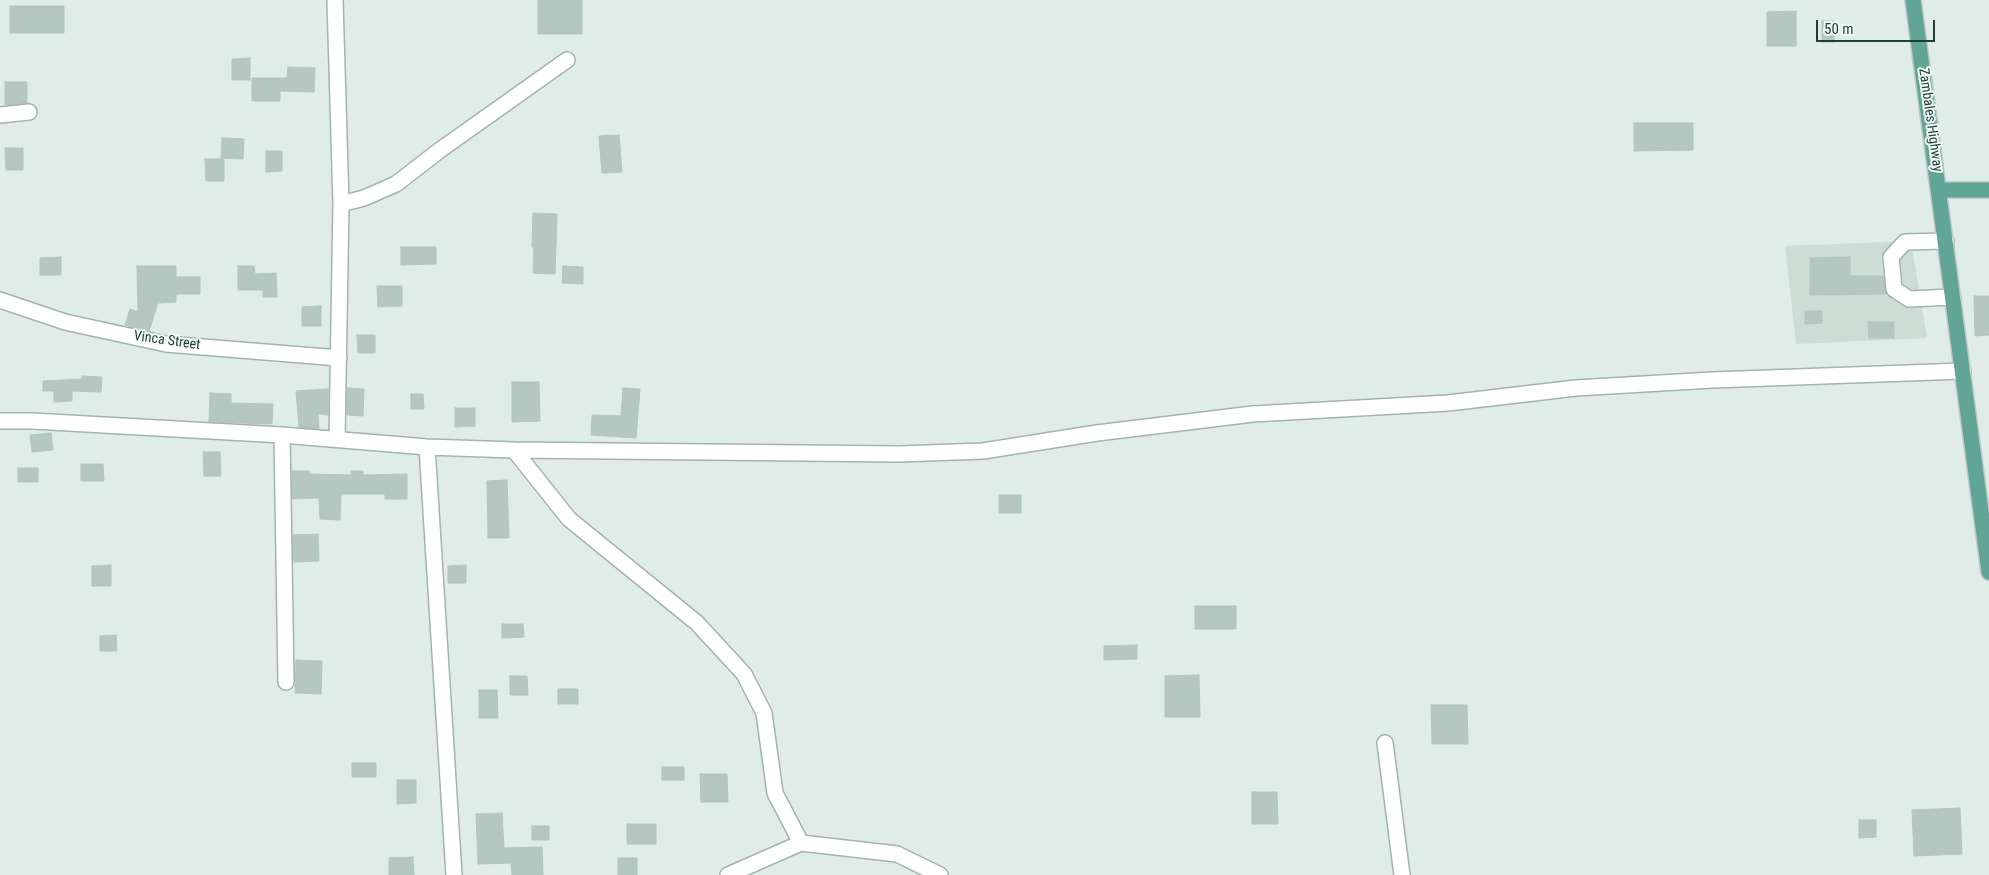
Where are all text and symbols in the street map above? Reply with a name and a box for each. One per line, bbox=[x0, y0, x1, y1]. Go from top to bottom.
scale bar bbox=[1819, 10, 1938, 42]
text: 50 m bbox=[1824, 20, 1854, 38]
street label: Zambales Highway bbox=[1914, 67, 1946, 173]
street label: Vinca Street bbox=[133, 328, 201, 354]

